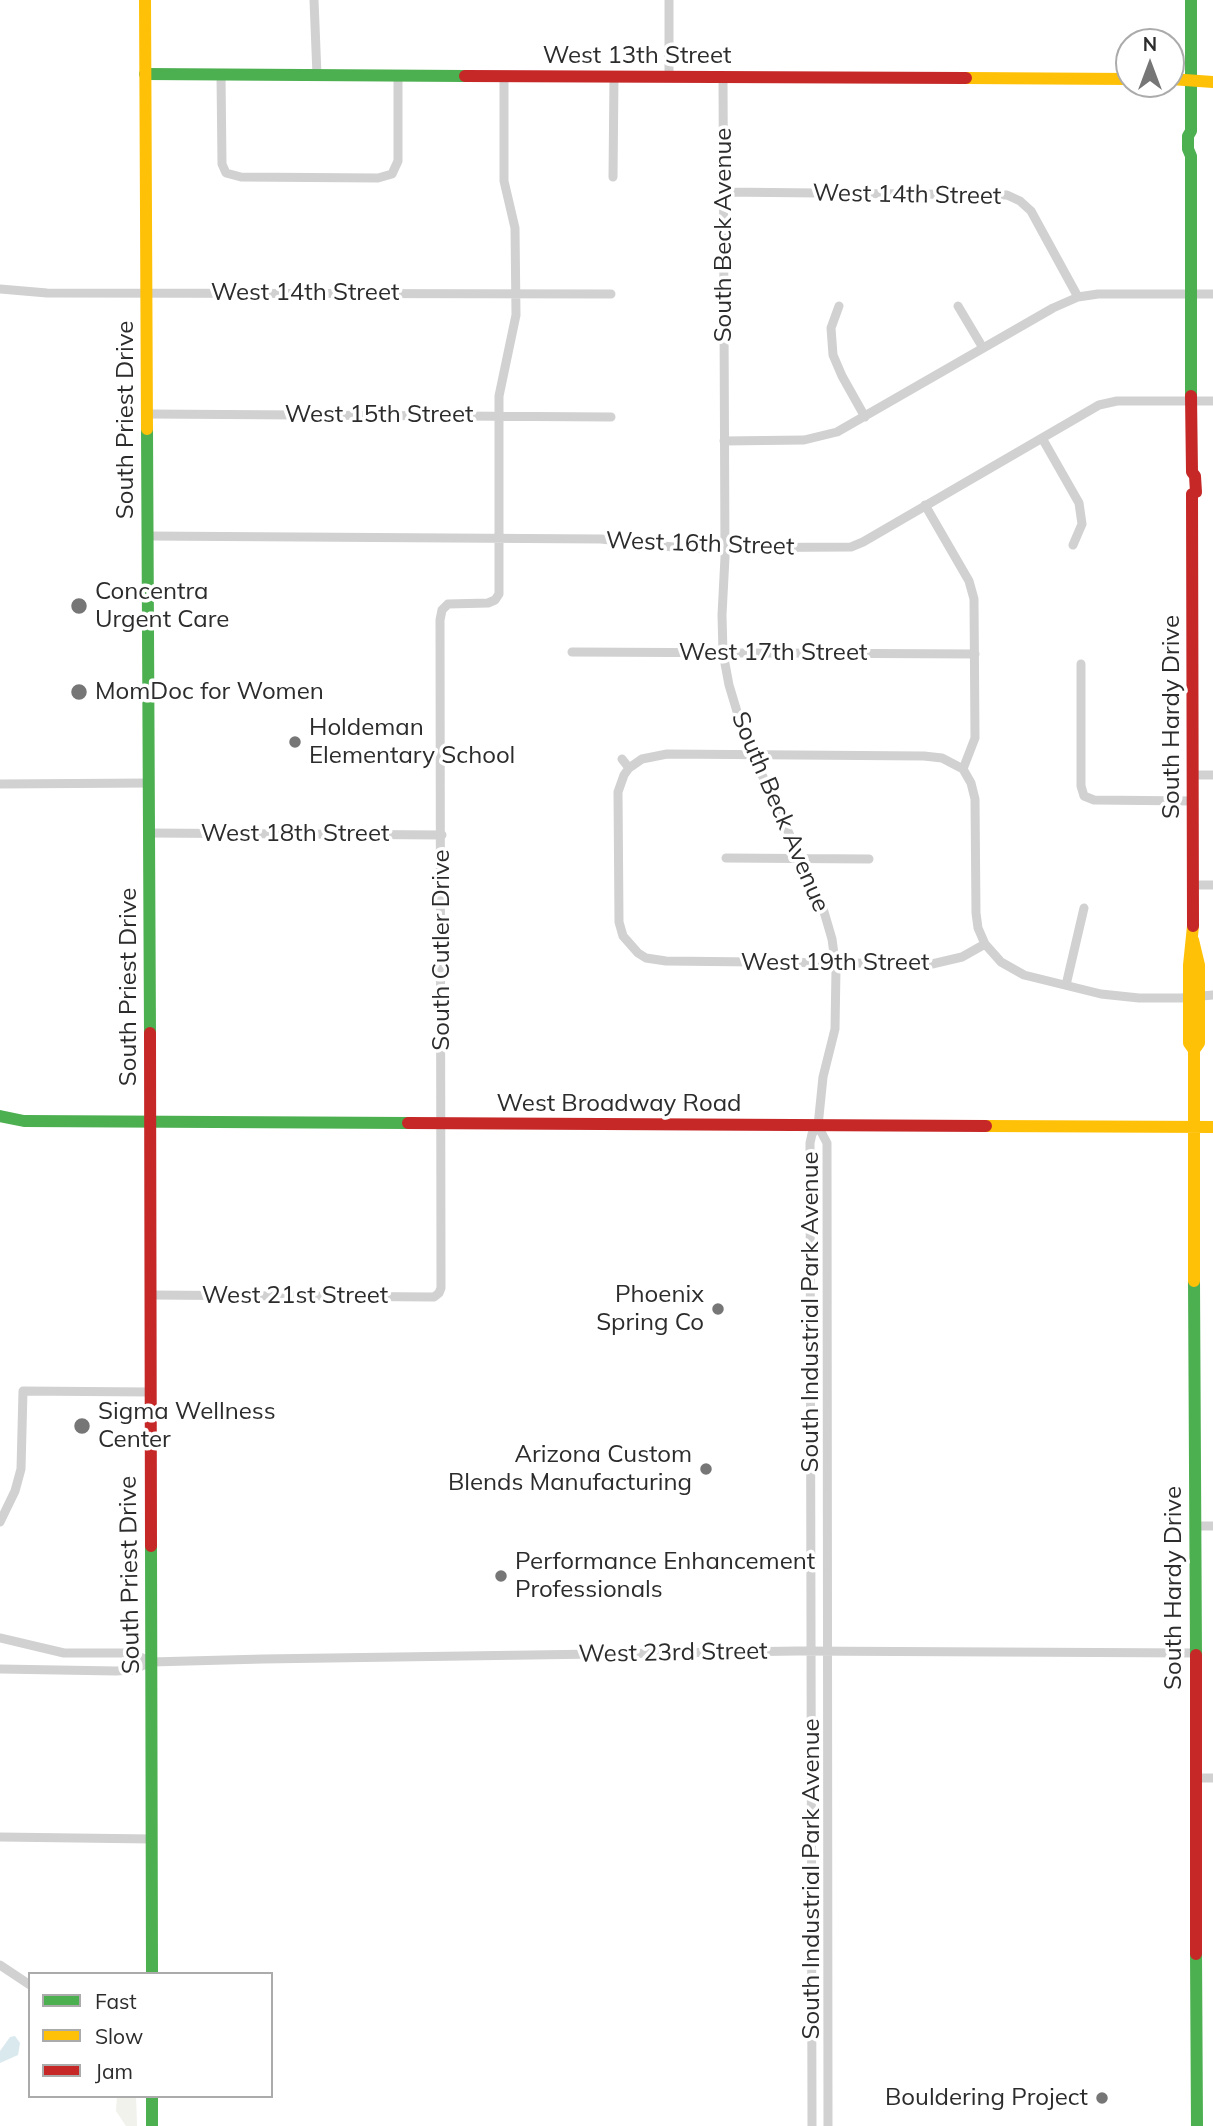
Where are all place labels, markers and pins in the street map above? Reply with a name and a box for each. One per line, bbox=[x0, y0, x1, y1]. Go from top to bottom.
place label: Concentra Urgent Care bbox=[95, 578, 229, 634]
marker: Concentra Urgent Care bbox=[69, 596, 89, 616]
place label: MomDoc for Women bbox=[95, 678, 324, 706]
marker: MomDoc for Women bbox=[69, 682, 89, 702]
place label: Holdeman Elementary School bbox=[309, 714, 515, 770]
marker: Holdeman Elementary School bbox=[287, 734, 303, 750]
place label: Phoenix Spring Co bbox=[596, 1281, 704, 1337]
marker: Phoenix Spring Co bbox=[710, 1301, 726, 1317]
place label: Sigma Wellness Center bbox=[98, 1398, 276, 1454]
marker: Sigma Wellness Center bbox=[72, 1416, 92, 1436]
place label: Arizona Custom Blends Manufacturing bbox=[448, 1441, 692, 1497]
marker: Arizona Custom Blends Manufacturing bbox=[698, 1461, 714, 1477]
place label: Performance Enhancement Professionals bbox=[515, 1548, 815, 1604]
marker: Performance Enhancement Professionals bbox=[493, 1568, 509, 1584]
place label: Bouldering Project bbox=[885, 2084, 1088, 2112]
marker: Bouldering Project bbox=[1094, 2090, 1110, 2106]

